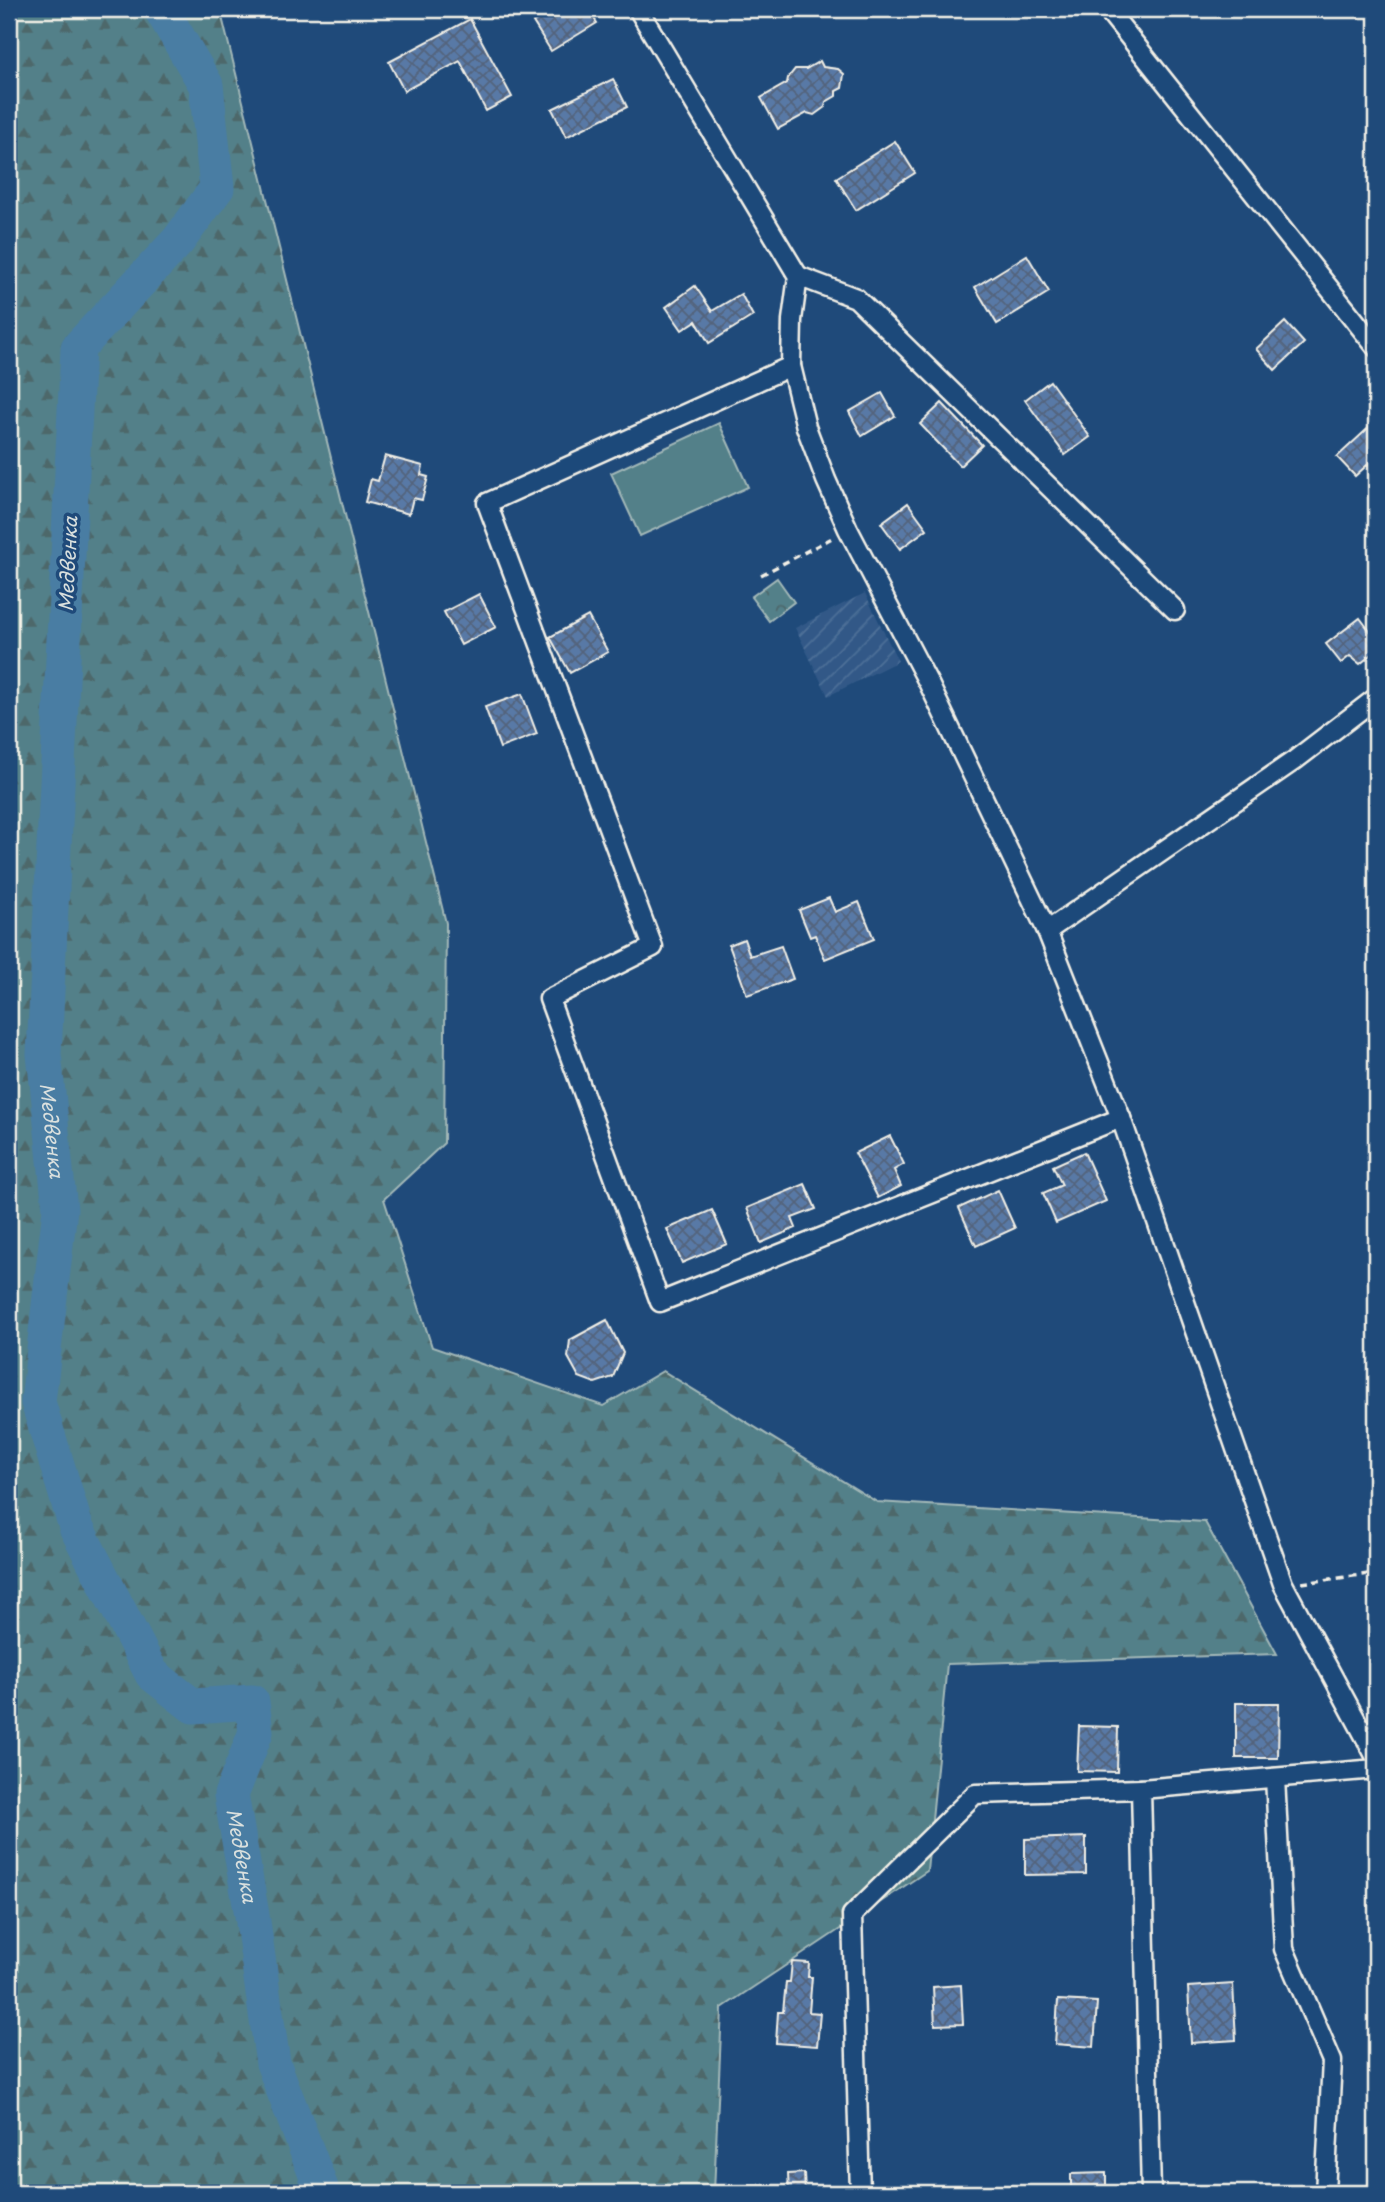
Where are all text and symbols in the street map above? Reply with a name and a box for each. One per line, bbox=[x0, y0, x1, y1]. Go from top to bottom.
water label: Медвенка bbox=[51, 514, 84, 612]
water label: Медвенка bbox=[34, 1082, 72, 1181]
water label: Медвенка bbox=[221, 1806, 265, 1906]

